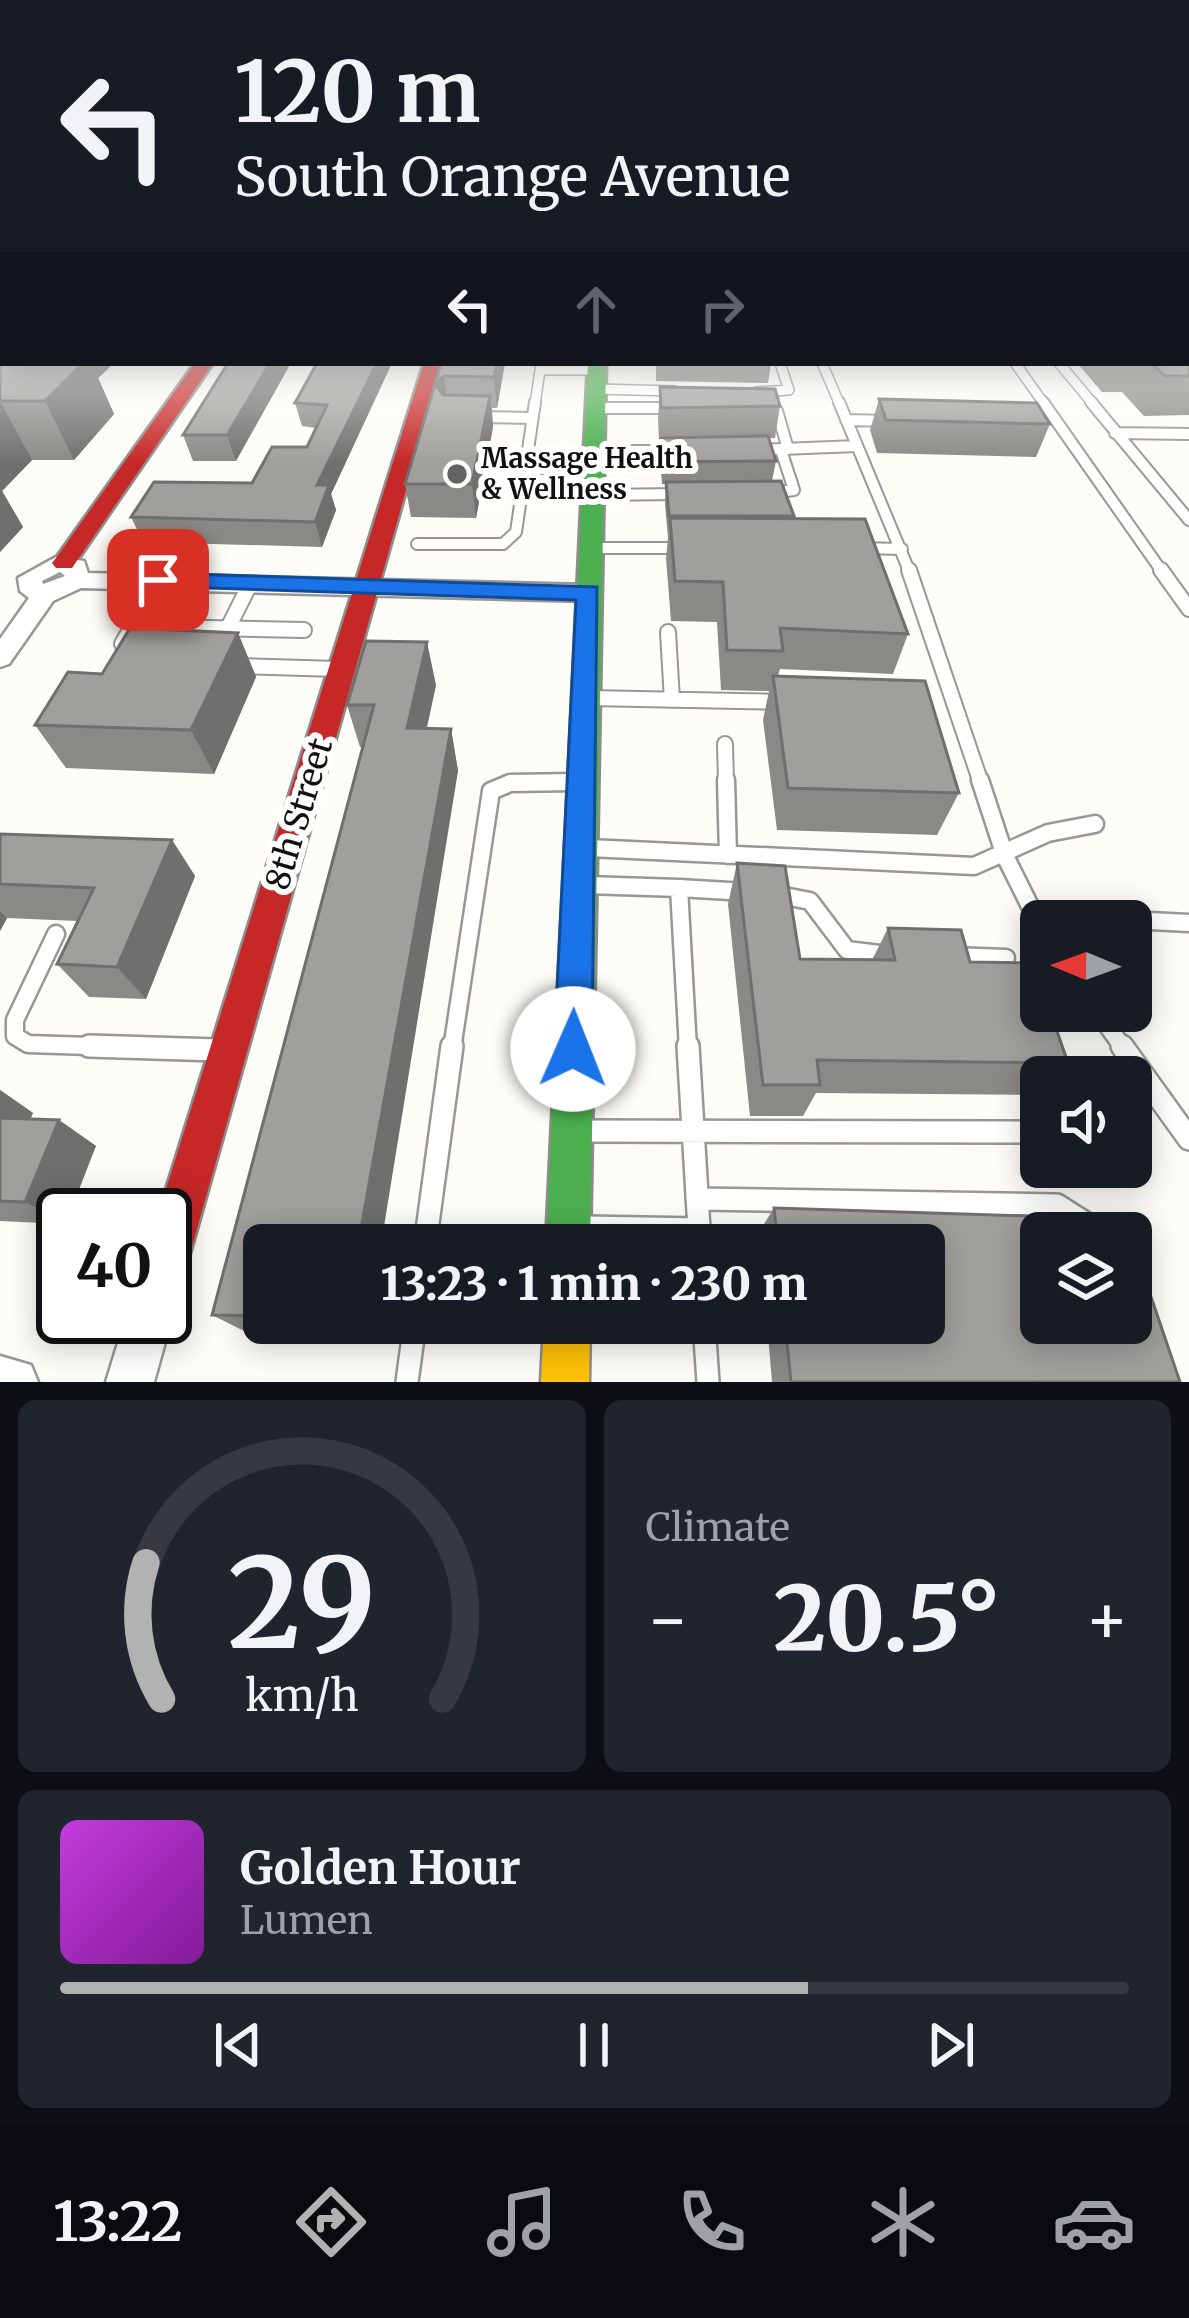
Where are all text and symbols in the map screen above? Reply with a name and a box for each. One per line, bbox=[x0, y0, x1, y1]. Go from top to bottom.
text: 120 m bbox=[234, 39, 481, 145]
icon: left bbox=[36, 48, 192, 204]
text: South Orange Avenue bbox=[234, 143, 790, 211]
icon: left bbox=[437, 276, 503, 342]
icon: ahead bbox=[563, 276, 629, 342]
icon: right bbox=[689, 276, 755, 342]
place label: Massage Health & Wellness bbox=[481, 441, 693, 506]
marker: Massage Health & Wellness bbox=[444, 461, 470, 487]
pin bbox=[107, 529, 209, 631]
icon: arrive bbox=[125, 547, 191, 613]
street label: 8th Street bbox=[257, 733, 341, 895]
north arrow bbox=[1020, 900, 1152, 1032]
map controls bbox=[1020, 900, 1152, 1344]
position arrow bbox=[510, 986, 636, 1112]
button: sound bbox=[1020, 1056, 1152, 1188]
speed limit sign: 40 bbox=[36, 1188, 192, 1344]
button: layers bbox=[1020, 1212, 1152, 1344]
text: 13:23 · 1 min · 230 m bbox=[381, 1256, 807, 1312]
text: Climate bbox=[646, 1503, 790, 1552]
text: 29 bbox=[228, 1525, 376, 1682]
text: 20.5° bbox=[774, 1562, 1001, 1676]
text: − bbox=[646, 1578, 690, 1661]
text: + bbox=[1085, 1578, 1129, 1661]
text: km/h bbox=[245, 1669, 359, 1723]
text: Golden Hour bbox=[240, 1840, 521, 1896]
text: Lumen bbox=[240, 1896, 373, 1945]
icon: previous bbox=[205, 2012, 271, 2078]
icon: pause bbox=[561, 2012, 627, 2078]
icon: next bbox=[918, 2012, 984, 2078]
icon: directions bbox=[289, 2180, 373, 2264]
icon: music bbox=[480, 2180, 564, 2264]
icon: phone bbox=[670, 2180, 754, 2264]
icon: climate bbox=[861, 2180, 945, 2264]
icon: car bbox=[1052, 2180, 1136, 2264]
text: 13:22 bbox=[53, 2188, 183, 2256]

